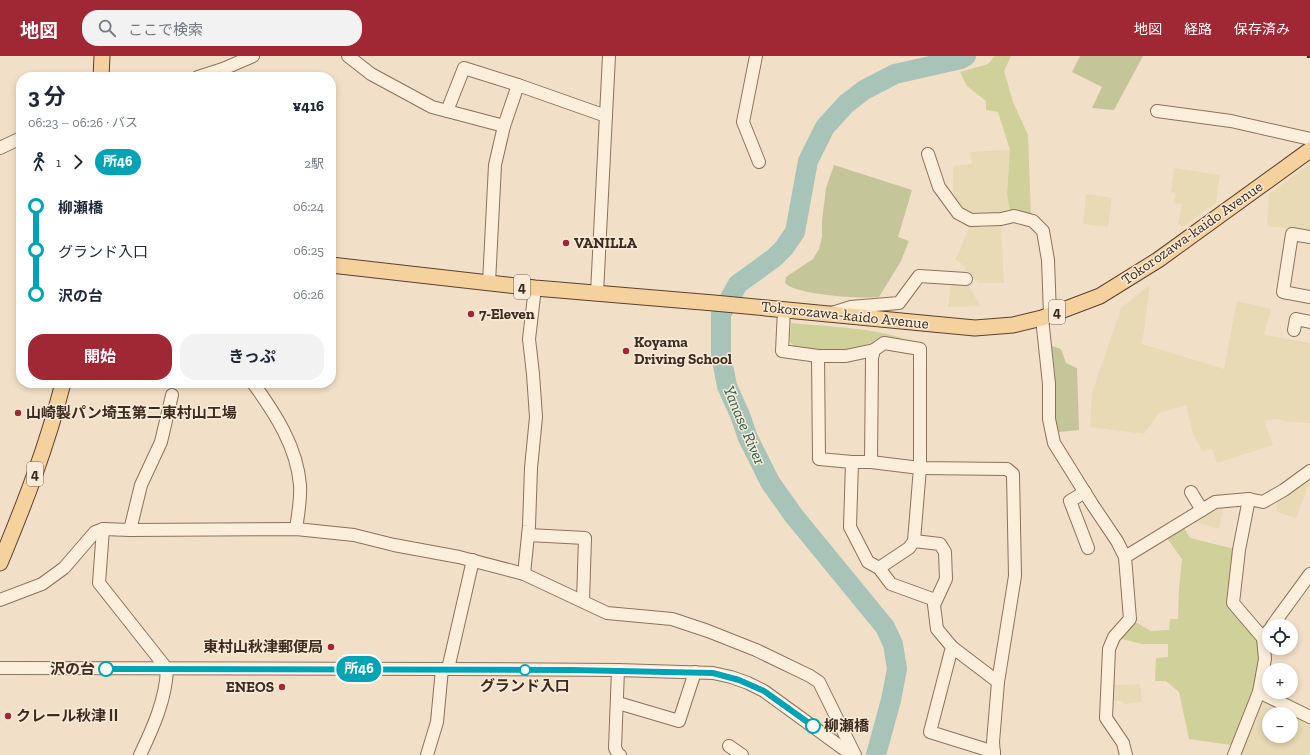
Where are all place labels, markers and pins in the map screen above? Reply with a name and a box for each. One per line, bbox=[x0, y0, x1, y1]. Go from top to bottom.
place label: VANILLA bbox=[574, 234, 638, 252]
marker: VANILLA bbox=[561, 238, 571, 248]
place label: 7-Eleven bbox=[479, 305, 535, 323]
marker: 7-Eleven bbox=[466, 309, 476, 319]
place label: Koyama Driving School bbox=[634, 333, 732, 368]
marker: Koyama Driving School bbox=[621, 346, 631, 356]
place label: 山崎製パン埼玉第二東村山工場 bbox=[26, 404, 237, 422]
marker: 山崎製パン埼玉第二東村山工場 bbox=[13, 408, 23, 418]
place label: 東村山秋津郵便局 bbox=[203, 638, 323, 656]
marker: 東村山秋津郵便局 bbox=[326, 642, 336, 652]
place label: 沢の台 bbox=[50, 660, 95, 678]
marker: 沢の台 bbox=[98, 661, 114, 677]
marker: グランド入口 bbox=[519, 664, 531, 676]
place label: グランド入口 bbox=[480, 677, 570, 695]
place label: ENEOS bbox=[226, 678, 274, 696]
marker: ENEOS bbox=[277, 682, 287, 692]
place label: クレール秋津Ⅱ bbox=[16, 707, 121, 725]
marker: クレール秋津Ⅱ bbox=[3, 711, 13, 721]
place label: 柳瀬橋 bbox=[824, 717, 870, 735]
marker: 柳瀬橋 bbox=[805, 718, 821, 734]

